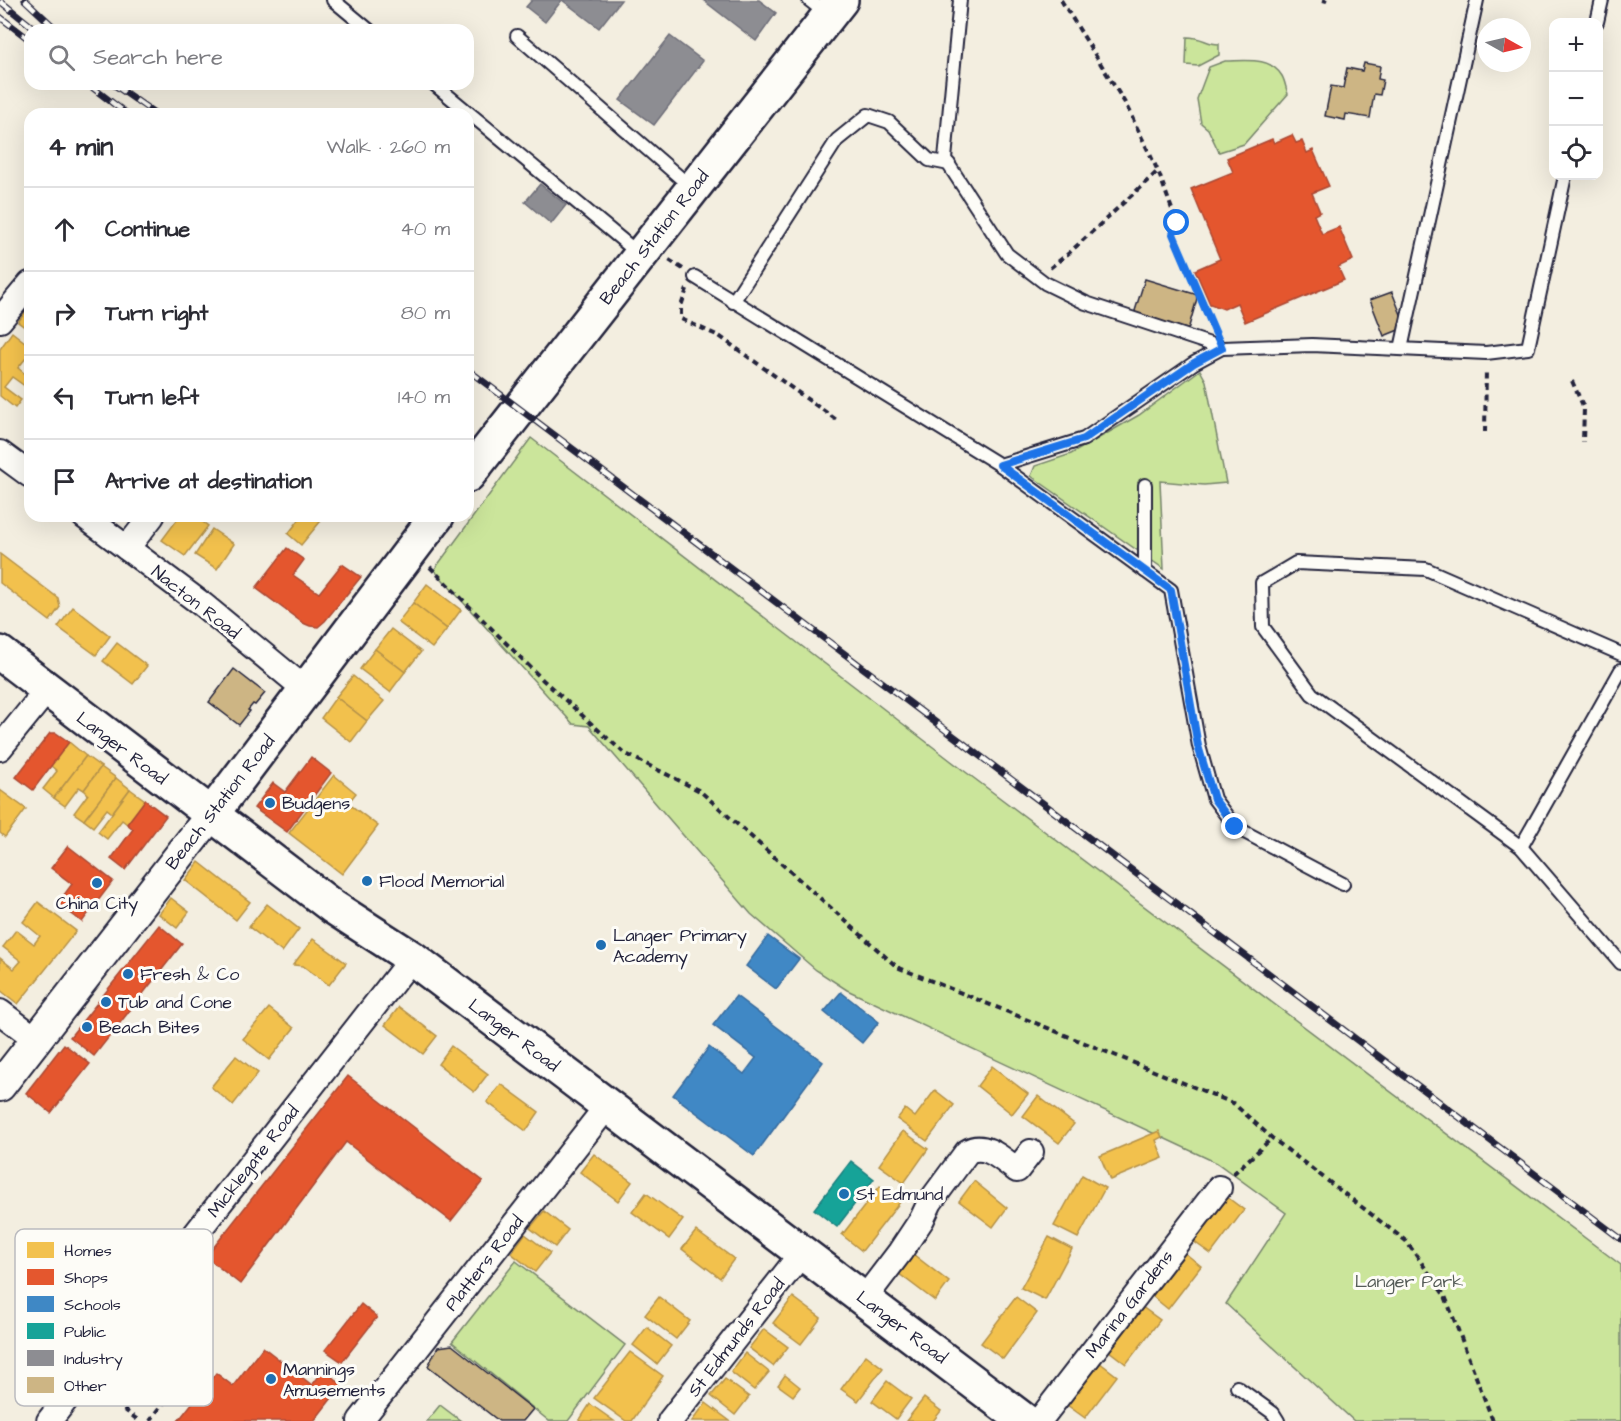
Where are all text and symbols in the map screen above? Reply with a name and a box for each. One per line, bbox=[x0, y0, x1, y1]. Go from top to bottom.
north arrow bbox=[1477, 18, 1531, 72]
map controls bbox=[1549, 18, 1603, 180]
button: + bbox=[1549, 18, 1603, 72]
search box bbox=[24, 24, 474, 90]
icon: search bbox=[45, 41, 78, 74]
text: Search here bbox=[93, 42, 223, 73]
button: − bbox=[1549, 72, 1603, 126]
button: locate bbox=[1549, 126, 1603, 180]
text: 4 min bbox=[48, 129, 113, 165]
text: Walk · 260 m bbox=[327, 133, 450, 161]
street label: Beach Station Road bbox=[594, 165, 715, 310]
route start bbox=[1163, 209, 1189, 235]
icon: ahead bbox=[48, 213, 81, 246]
text: Continue bbox=[105, 214, 190, 245]
text: 40 m bbox=[400, 215, 450, 243]
icon: right bbox=[48, 297, 81, 330]
text: Turn right bbox=[105, 298, 208, 329]
text: 80 m bbox=[401, 299, 450, 327]
icon: left bbox=[48, 381, 81, 414]
text: Turn left bbox=[105, 382, 199, 413]
text: 140 m bbox=[398, 383, 450, 411]
icon: arrive bbox=[48, 465, 81, 498]
text: Arrive at destination bbox=[105, 466, 312, 497]
street label: Nacton Road bbox=[146, 560, 245, 645]
street label: Langer Road bbox=[70, 706, 172, 792]
street label: Beach Station Road bbox=[160, 730, 281, 875]
place label: Budgens bbox=[282, 791, 350, 817]
marker: Budgens bbox=[263, 796, 277, 810]
route end bbox=[1221, 813, 1247, 839]
place label: Flood Memorial bbox=[379, 869, 505, 894]
marker: Flood Memorial bbox=[360, 874, 374, 888]
marker: China City bbox=[90, 876, 104, 890]
place label: China City bbox=[56, 891, 138, 917]
place label: Langer Primary Academy bbox=[613, 923, 747, 970]
marker: Langer Primary Academy bbox=[594, 938, 608, 952]
place label: Fresh & Co bbox=[140, 962, 239, 987]
marker: Fresh & Co bbox=[121, 967, 135, 981]
place label: Tub and Cone bbox=[118, 990, 232, 1015]
street label: Langer Road bbox=[462, 993, 564, 1079]
marker: Tub and Cone bbox=[99, 995, 113, 1009]
place label: Beach Bites bbox=[99, 1015, 200, 1040]
marker: Beach Bites bbox=[80, 1020, 94, 1034]
street label: Micklegate Road bbox=[201, 1100, 306, 1223]
place label: St Edmund bbox=[856, 1182, 943, 1207]
marker: St Edmund bbox=[837, 1187, 851, 1201]
street label: Platters Road bbox=[439, 1210, 530, 1316]
legend bbox=[15, 1229, 213, 1406]
text: Homes bbox=[64, 1240, 112, 1262]
street label: Marina Gardens bbox=[1079, 1245, 1179, 1363]
text: Shops bbox=[64, 1267, 108, 1289]
park label: Langer Park bbox=[1355, 1269, 1463, 1295]
street label: St Edmunds Road bbox=[682, 1273, 791, 1402]
street label: Langer Road bbox=[850, 1285, 952, 1371]
text: Schools bbox=[64, 1294, 121, 1316]
text: Public bbox=[64, 1321, 106, 1343]
text: Industry bbox=[64, 1348, 123, 1371]
place label: Mannings Amusements bbox=[283, 1357, 386, 1403]
marker: Mannings Amusements bbox=[264, 1372, 278, 1386]
text: Other bbox=[64, 1375, 107, 1397]

